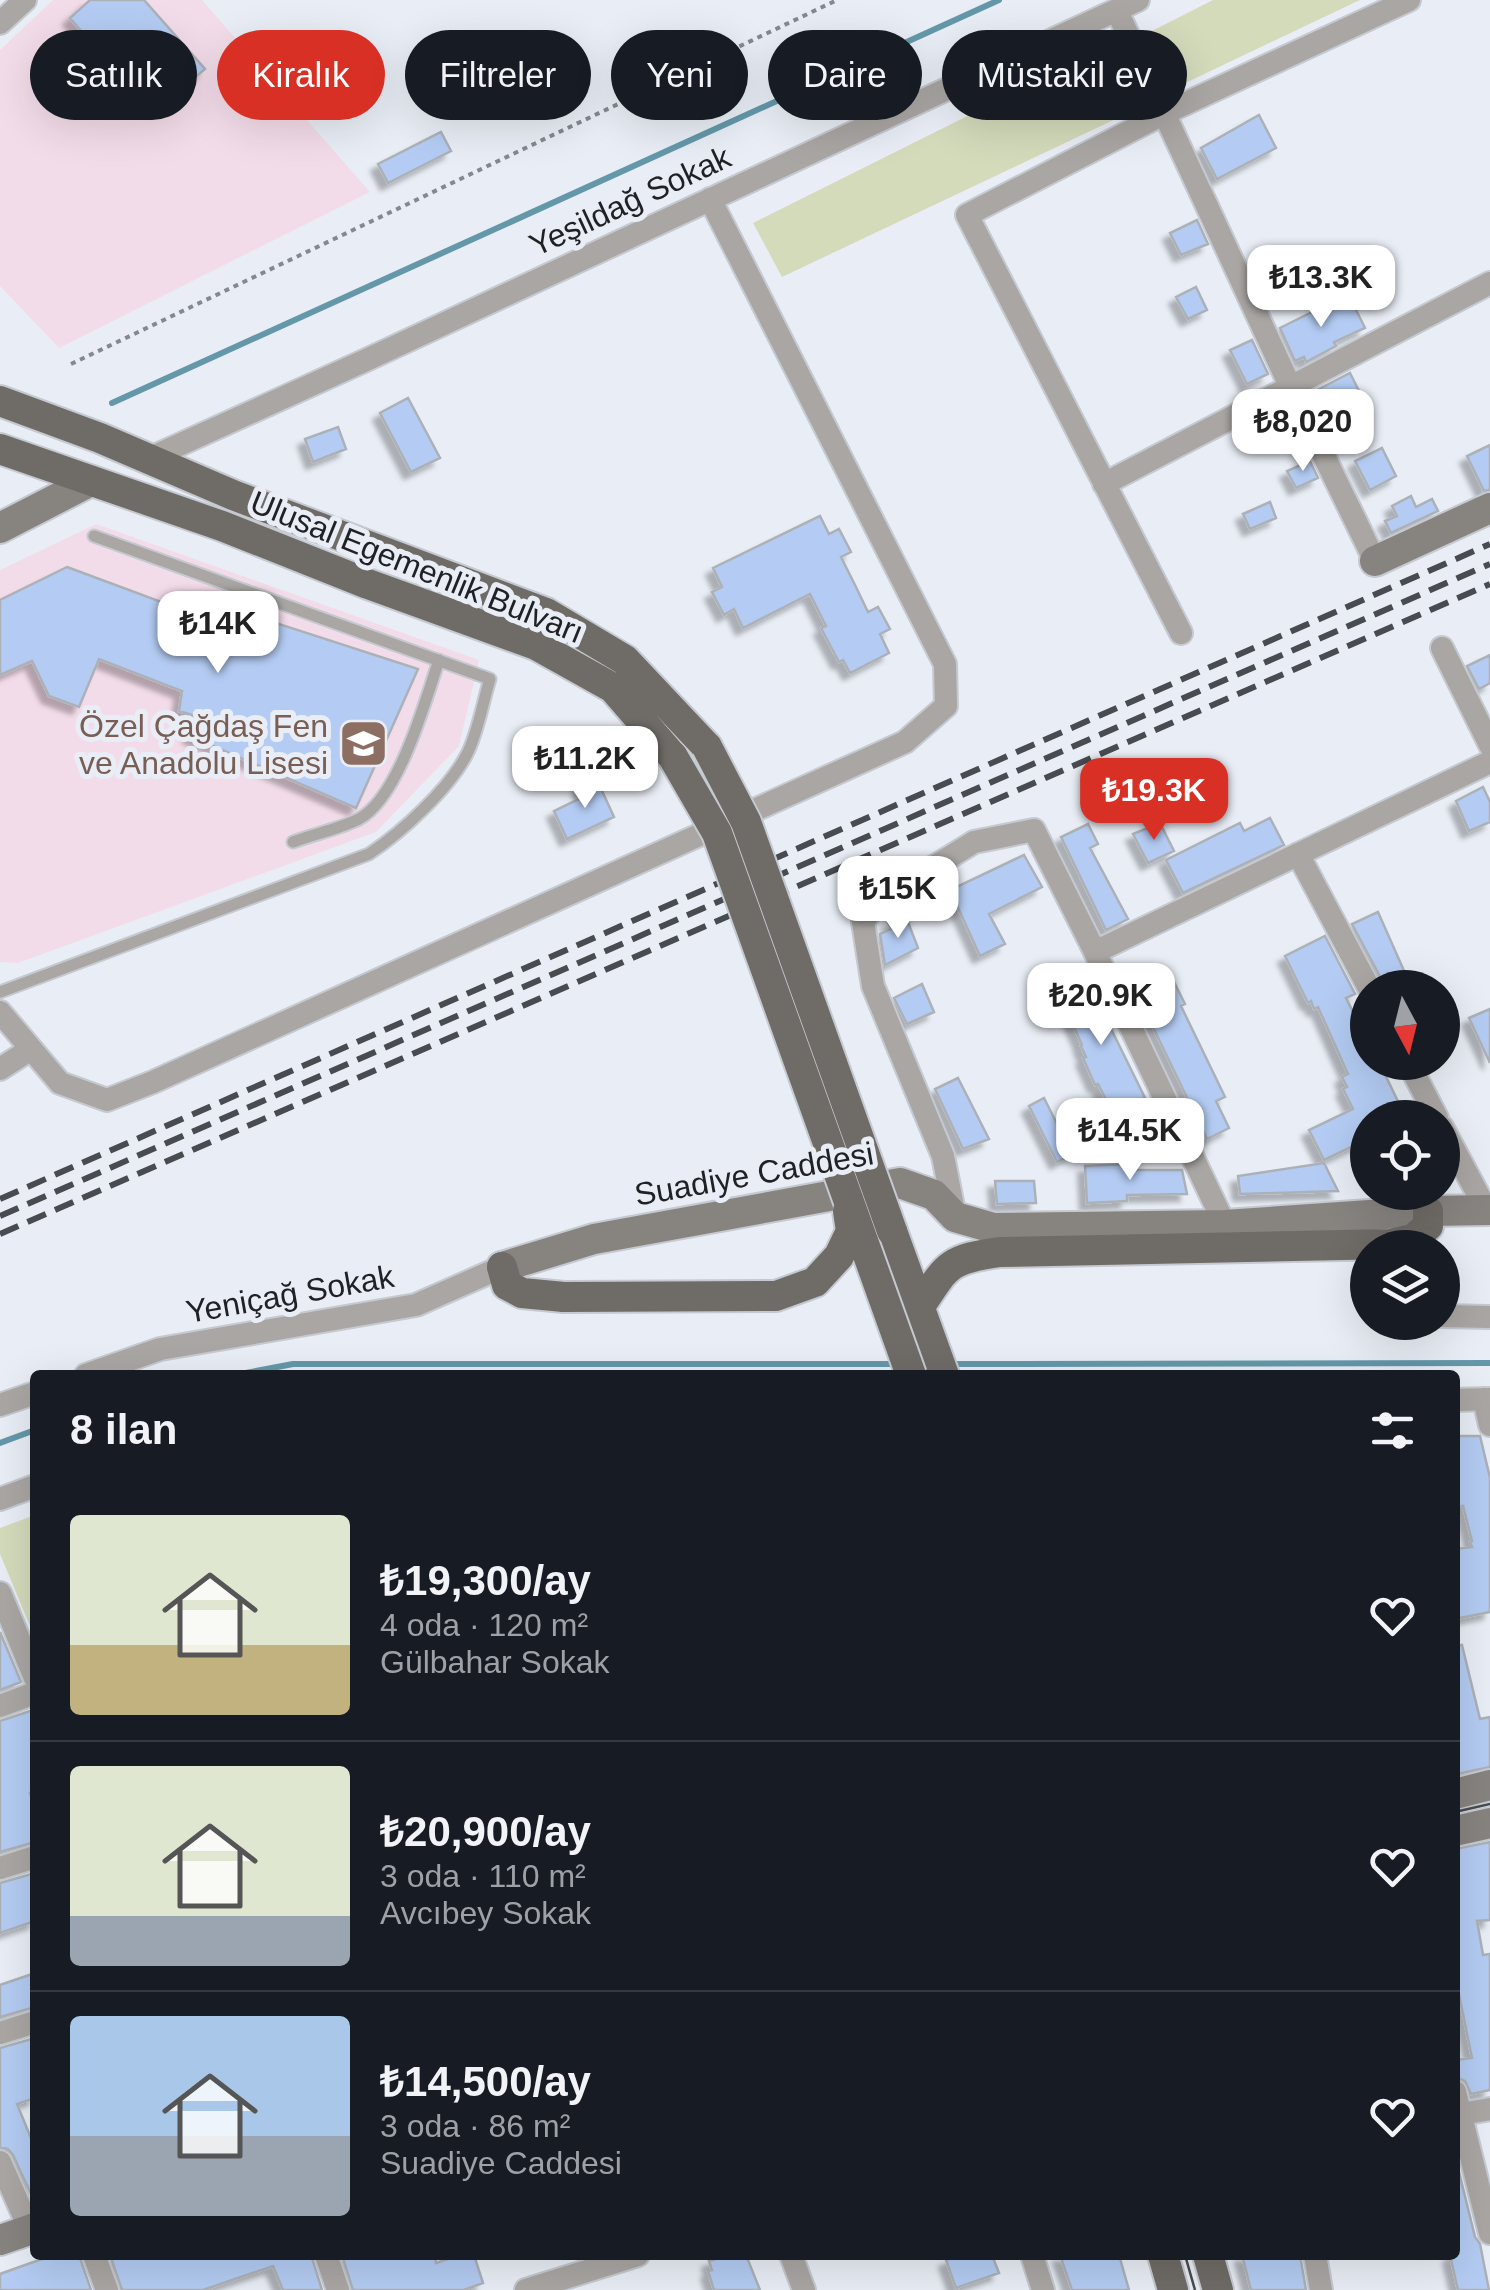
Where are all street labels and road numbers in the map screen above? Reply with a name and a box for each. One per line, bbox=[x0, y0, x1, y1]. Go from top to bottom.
street label: Yeşildağ Sokak bbox=[524, 138, 737, 263]
street label: Ulusal Egemenlik Bulvarı bbox=[245, 484, 589, 650]
street label: Suadiye Caddesi bbox=[632, 1135, 876, 1213]
street label: Yeniçağ Sokak bbox=[183, 1258, 398, 1330]

